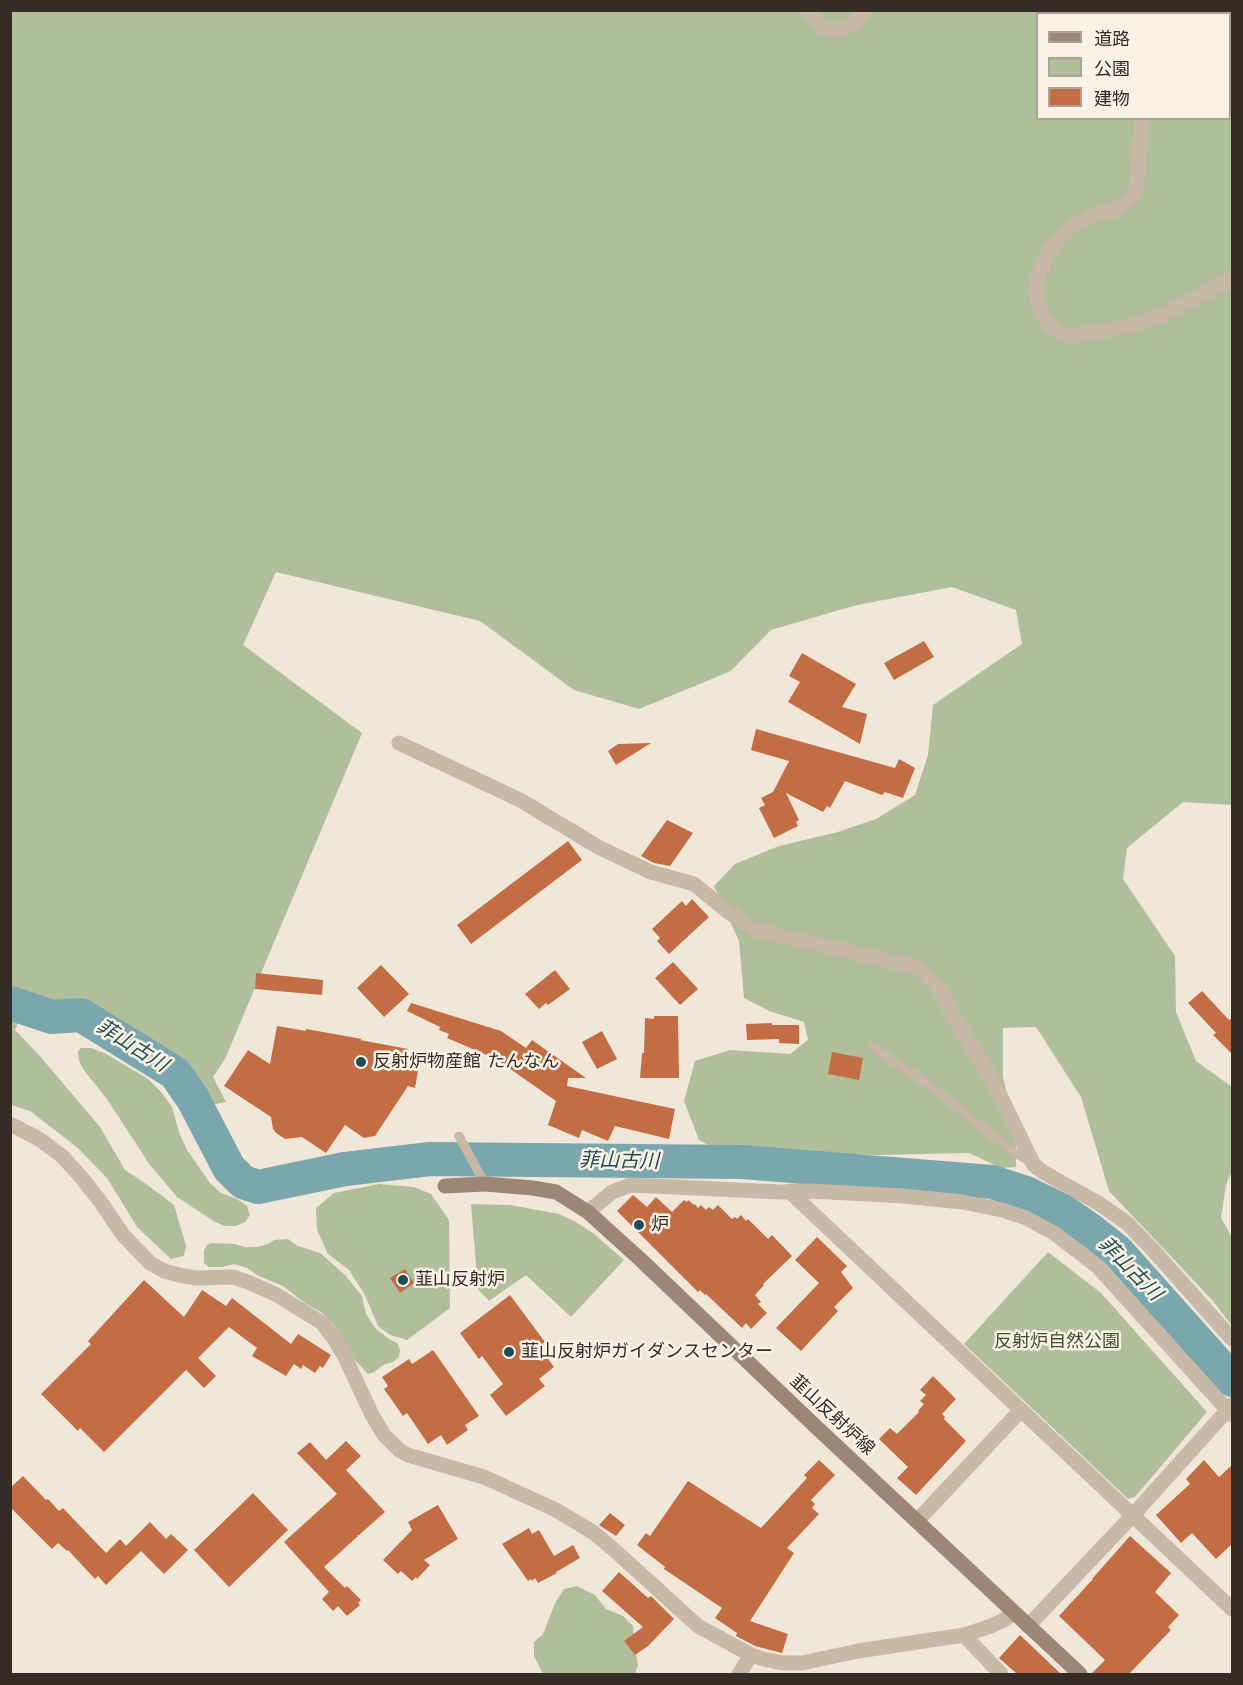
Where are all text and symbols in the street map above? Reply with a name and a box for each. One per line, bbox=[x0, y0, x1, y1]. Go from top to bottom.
legend bbox=[1036, 12, 1231, 120]
text: 道路 bbox=[1094, 28, 1130, 49]
text: 公園 bbox=[1094, 58, 1130, 79]
text: 建物 bbox=[1094, 88, 1130, 109]
water label: 菲山古川 bbox=[92, 1015, 172, 1077]
place label: 反射炉物産館 たんなん bbox=[373, 1051, 559, 1073]
marker: 反射炉物産館 たんなん bbox=[354, 1055, 368, 1069]
water label: 菲山古川 bbox=[579, 1148, 659, 1174]
place label: 炉 bbox=[651, 1214, 669, 1236]
marker: 炉 bbox=[632, 1218, 646, 1232]
water label: 菲山古川 bbox=[1093, 1232, 1167, 1306]
place label: 韮山反射炉 bbox=[415, 1269, 505, 1291]
marker: 韮山反射炉 bbox=[396, 1273, 410, 1287]
park label: 反射炉自然公園 bbox=[994, 1331, 1120, 1353]
place label: 韮山反射炉ガイダンスセンター bbox=[521, 1341, 773, 1363]
marker: 韮山反射炉ガイダンスセンター bbox=[502, 1345, 516, 1359]
street label: 韮山反射炉線 bbox=[785, 1370, 879, 1460]

